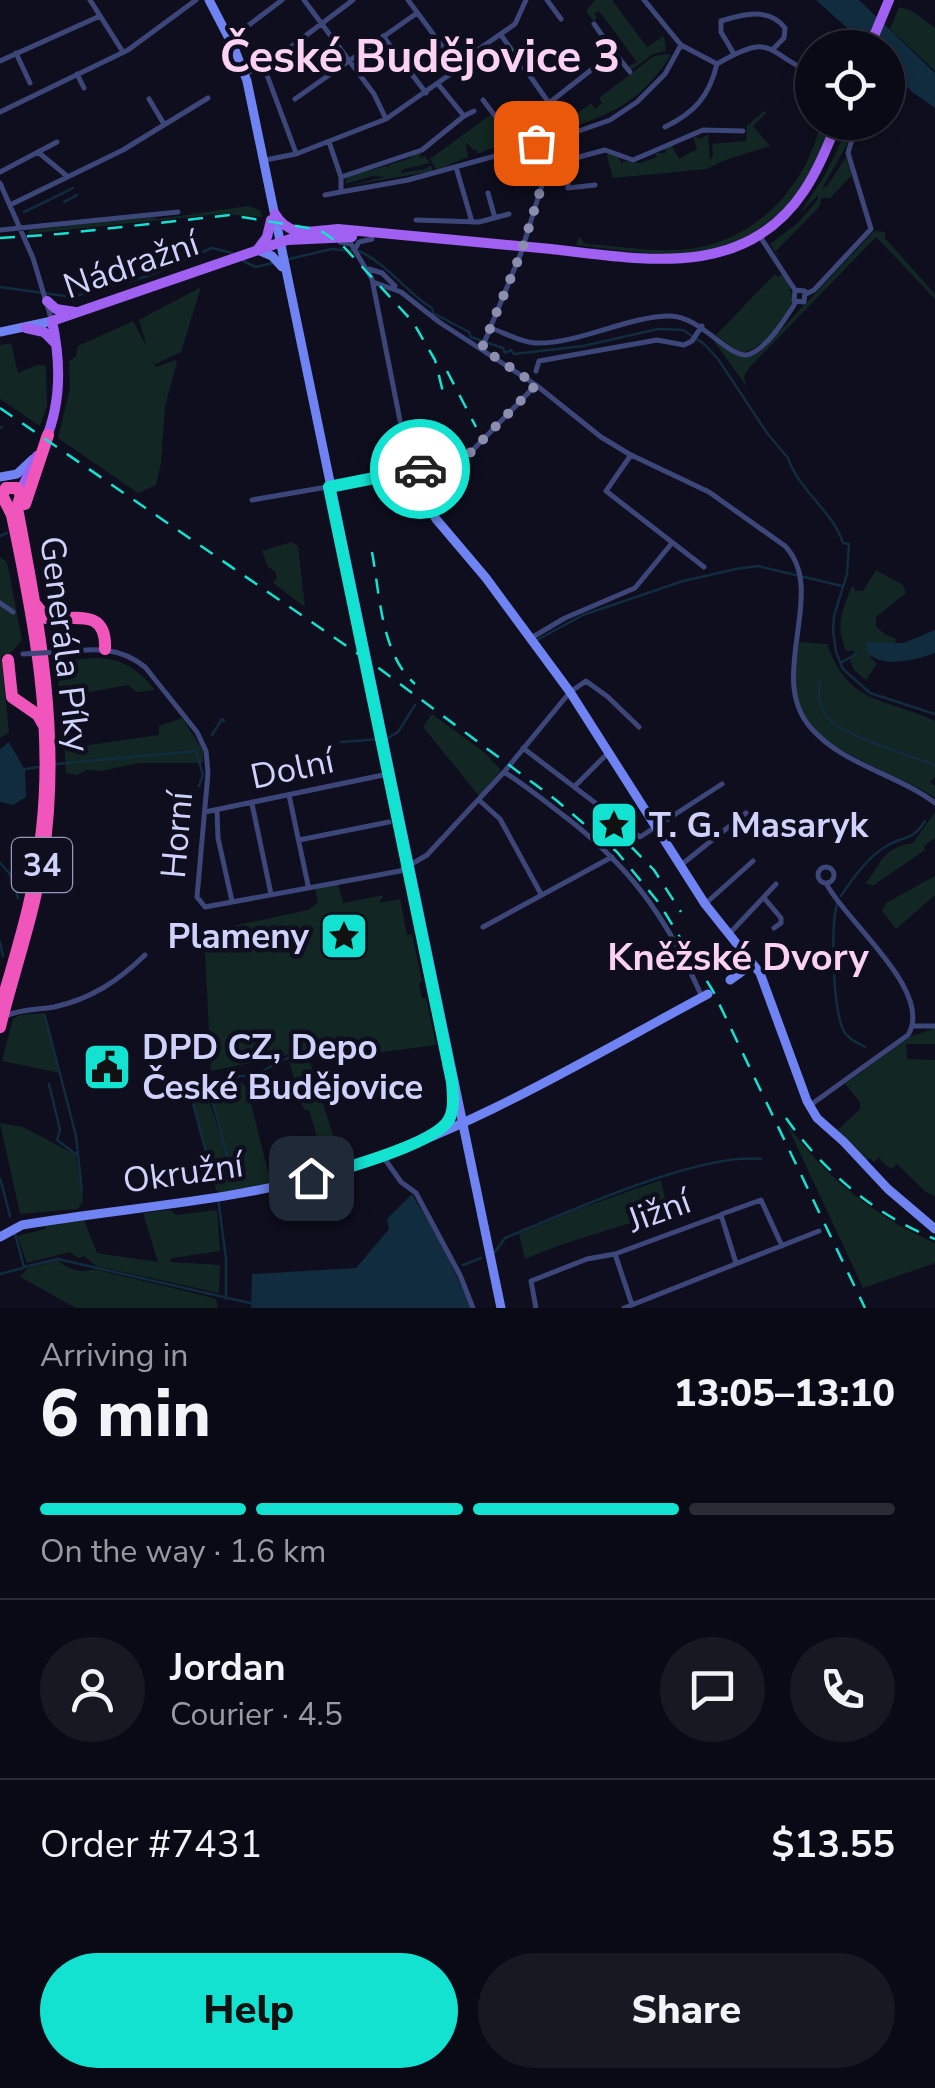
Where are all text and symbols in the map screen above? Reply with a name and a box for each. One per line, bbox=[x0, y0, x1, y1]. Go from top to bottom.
district label: České Budějovice 3 bbox=[220, 27, 620, 88]
map controls bbox=[795, 30, 905, 140]
button: locate bbox=[795, 30, 905, 140]
pin bbox=[494, 101, 579, 186]
icon: bag bbox=[509, 116, 564, 171]
street label: Nádražní bbox=[57, 219, 207, 310]
courier bbox=[370, 419, 470, 519]
icon: car bbox=[393, 442, 448, 497]
street label: Generála Píky bbox=[28, 533, 102, 755]
street label: Dolní bbox=[246, 737, 340, 801]
street label: Horní bbox=[150, 788, 204, 880]
place icon: T. G. Masaryk bbox=[588, 799, 640, 851]
place label: T. G. Masaryk bbox=[649, 802, 869, 849]
road number: 34 bbox=[12, 838, 72, 892]
place icon: Plameny bbox=[318, 910, 370, 962]
place label: Plameny bbox=[167, 913, 310, 960]
district label: Kněžské Dvory bbox=[607, 932, 870, 983]
place label: DPD CZ, Depo České Budějovice bbox=[142, 1024, 423, 1111]
public building icon: DPD CZ, Depo České Budějovice bbox=[81, 1041, 133, 1093]
pin bbox=[269, 1136, 354, 1221]
street label: Okružní bbox=[120, 1141, 248, 1205]
icon: home bbox=[284, 1151, 339, 1206]
street label: Jižní bbox=[620, 1177, 699, 1244]
text: Arriving in bbox=[40, 1334, 188, 1377]
text: 13:05–13:10 bbox=[674, 1368, 895, 1419]
text: 6 min bbox=[40, 1370, 211, 1459]
text: On the way · 1.6 km bbox=[40, 1530, 326, 1573]
button: person bbox=[40, 1637, 145, 1742]
button: chat bbox=[660, 1637, 765, 1742]
button: phone bbox=[790, 1637, 895, 1742]
text: Jordan bbox=[170, 1642, 286, 1693]
text: Courier · 4.5 bbox=[170, 1693, 343, 1736]
text: Order #7431 bbox=[40, 1819, 262, 1870]
text: $13.55 bbox=[772, 1819, 895, 1870]
button: Help bbox=[40, 1953, 458, 2068]
button: Share bbox=[478, 1953, 895, 2068]

